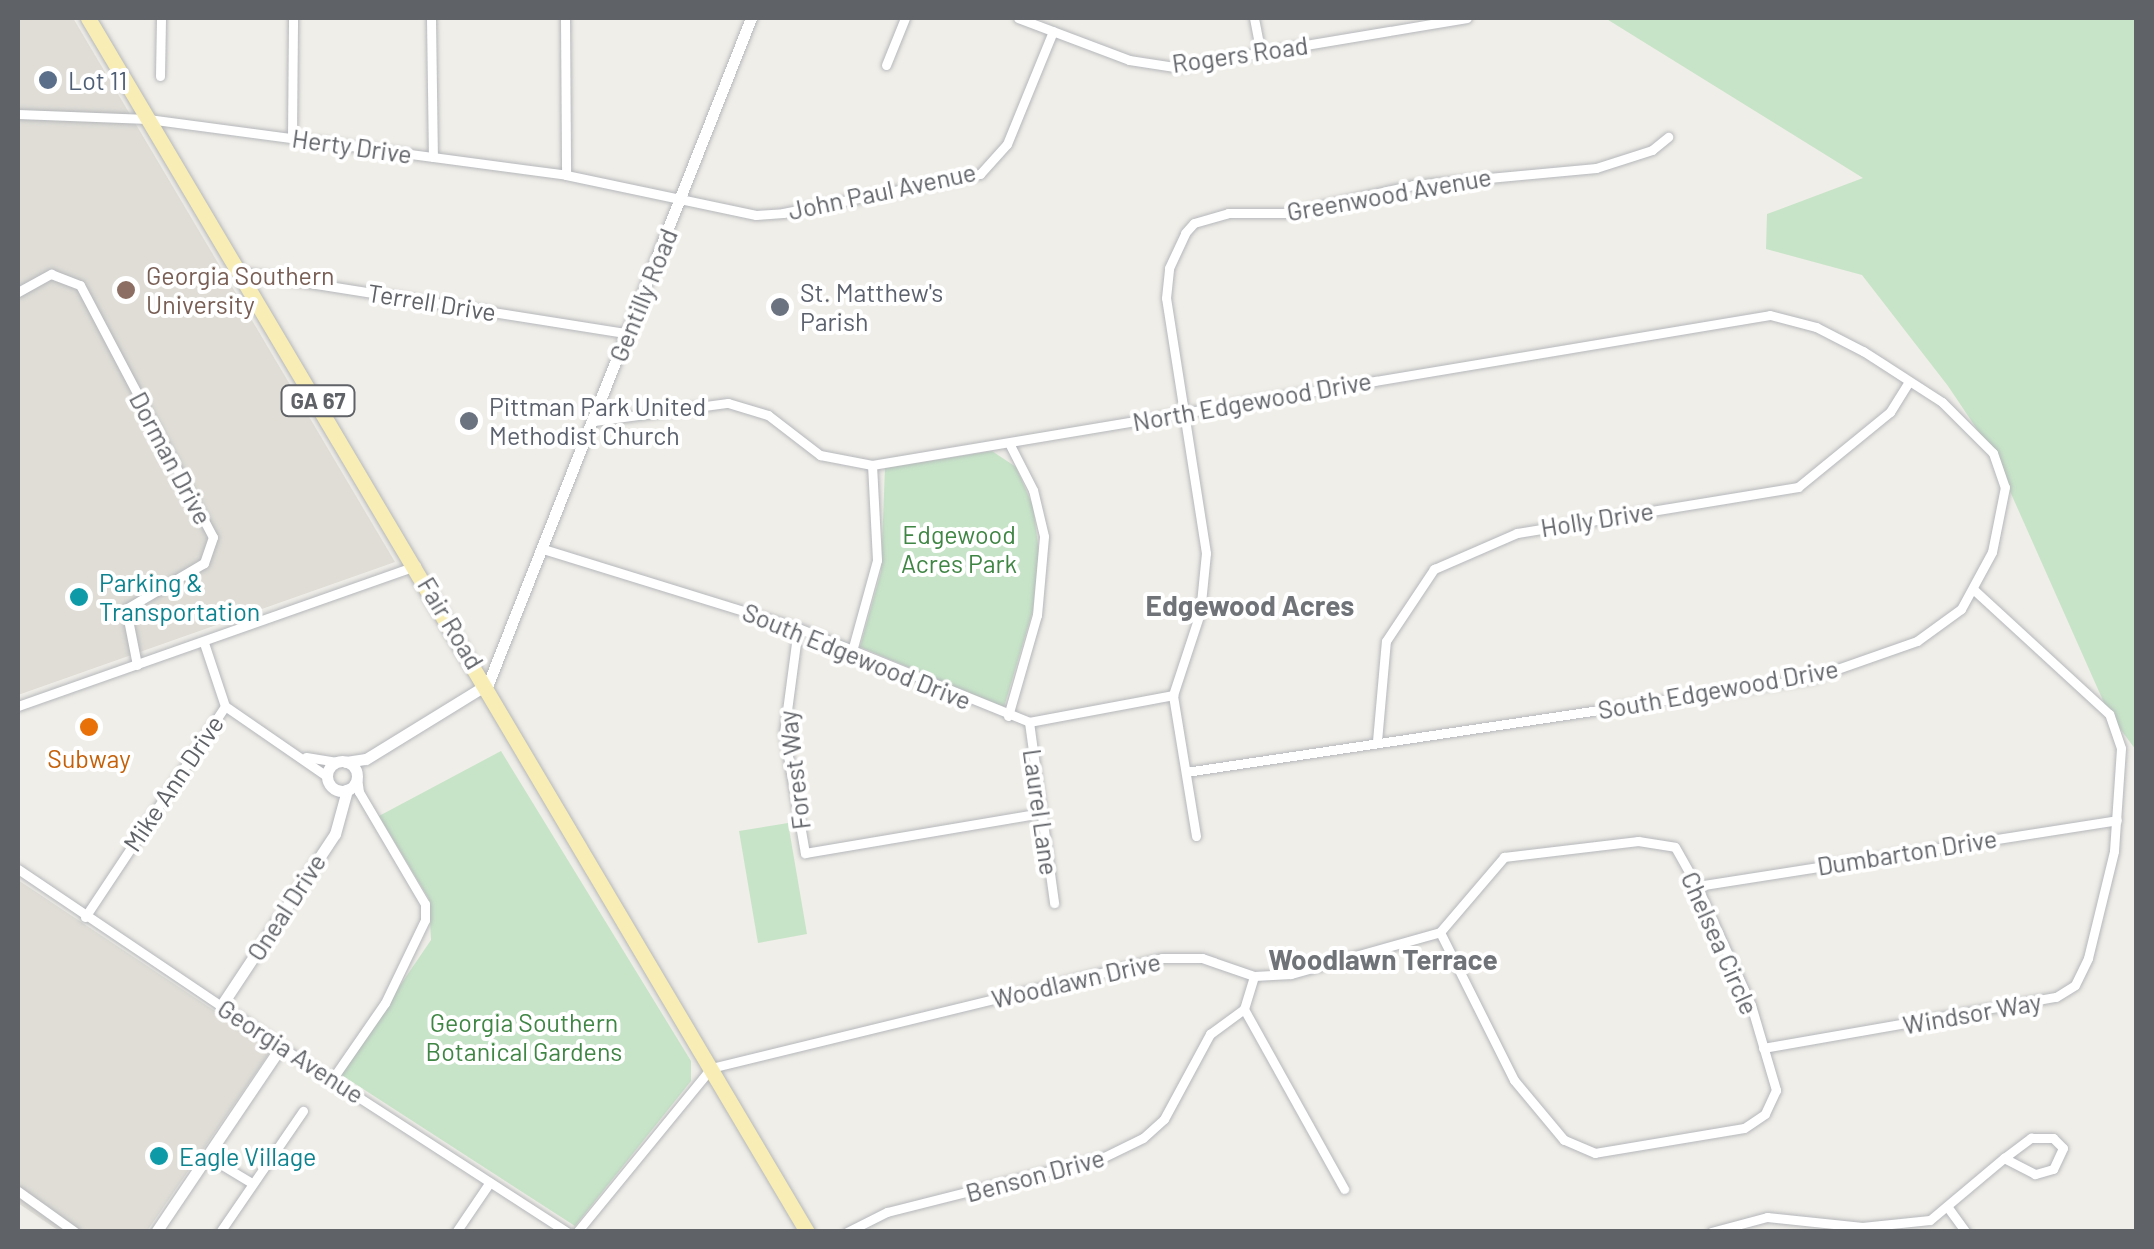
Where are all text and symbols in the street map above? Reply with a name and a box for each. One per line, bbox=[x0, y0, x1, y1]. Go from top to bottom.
street label: Rogers Road bbox=[1170, 30, 1310, 78]
place label: Lot 11 bbox=[68, 65, 127, 95]
marker: Lot 11 bbox=[37, 69, 59, 91]
street label: Herty Drive bbox=[290, 123, 414, 169]
street label: John Paul Avenue bbox=[785, 156, 979, 226]
street label: Greenwood Avenue bbox=[1284, 161, 1494, 227]
street label: Gentilly Road bbox=[603, 224, 683, 366]
place label: Georgia Southern University bbox=[146, 261, 334, 320]
street label: Terrell Drive bbox=[366, 277, 498, 327]
place label: St. Matthew's Parish bbox=[800, 278, 943, 337]
marker: Georgia Southern University bbox=[115, 279, 137, 301]
marker: St. Matthew's Parish bbox=[769, 296, 791, 318]
street label: North Edgewood Drive bbox=[1130, 365, 1374, 437]
road number: GA 67 bbox=[280, 384, 356, 418]
street label: Dorman Drive bbox=[124, 387, 218, 529]
place label: Pittman Park United Methodist Church bbox=[489, 392, 706, 451]
marker: Pittman Park United Methodist Church bbox=[458, 410, 480, 432]
street label: Holly Drive bbox=[1539, 495, 1655, 543]
park label: Edgewood Acres Park bbox=[901, 520, 1017, 579]
place label: Parking & Transportation bbox=[99, 568, 260, 627]
street label: Fair Road bbox=[412, 572, 490, 674]
marker: Parking & Transportation bbox=[68, 586, 90, 608]
district label: Edgewood Acres bbox=[1146, 588, 1354, 622]
street label: South Edgewood Drive bbox=[738, 596, 976, 716]
street label: South Edgewood Drive bbox=[1595, 653, 1841, 725]
street label: Mike Ann Drive bbox=[117, 709, 229, 857]
street label: Forest Way bbox=[772, 709, 816, 831]
marker: Subway bbox=[78, 716, 100, 738]
place label: Subway bbox=[47, 743, 131, 773]
street label: Laurel Lane bbox=[1017, 747, 1065, 877]
street label: Dumbarton Drive bbox=[1815, 823, 1999, 881]
street label: Oneal Drive bbox=[240, 848, 332, 966]
street label: Chelsea Circle bbox=[1675, 867, 1765, 1019]
district label: Woodlawn Terrace bbox=[1268, 942, 1498, 976]
street label: Woodlawn Drive bbox=[989, 946, 1163, 1014]
street label: Windsor Way bbox=[1900, 986, 2044, 1040]
street label: Georgia Avenue bbox=[212, 993, 370, 1109]
park label: Georgia Southern Botanical Gardens bbox=[426, 1008, 622, 1067]
place label: Eagle Village bbox=[179, 1141, 316, 1171]
street label: Benson Drive bbox=[962, 1142, 1108, 1208]
marker: Eagle Village bbox=[148, 1145, 170, 1167]

